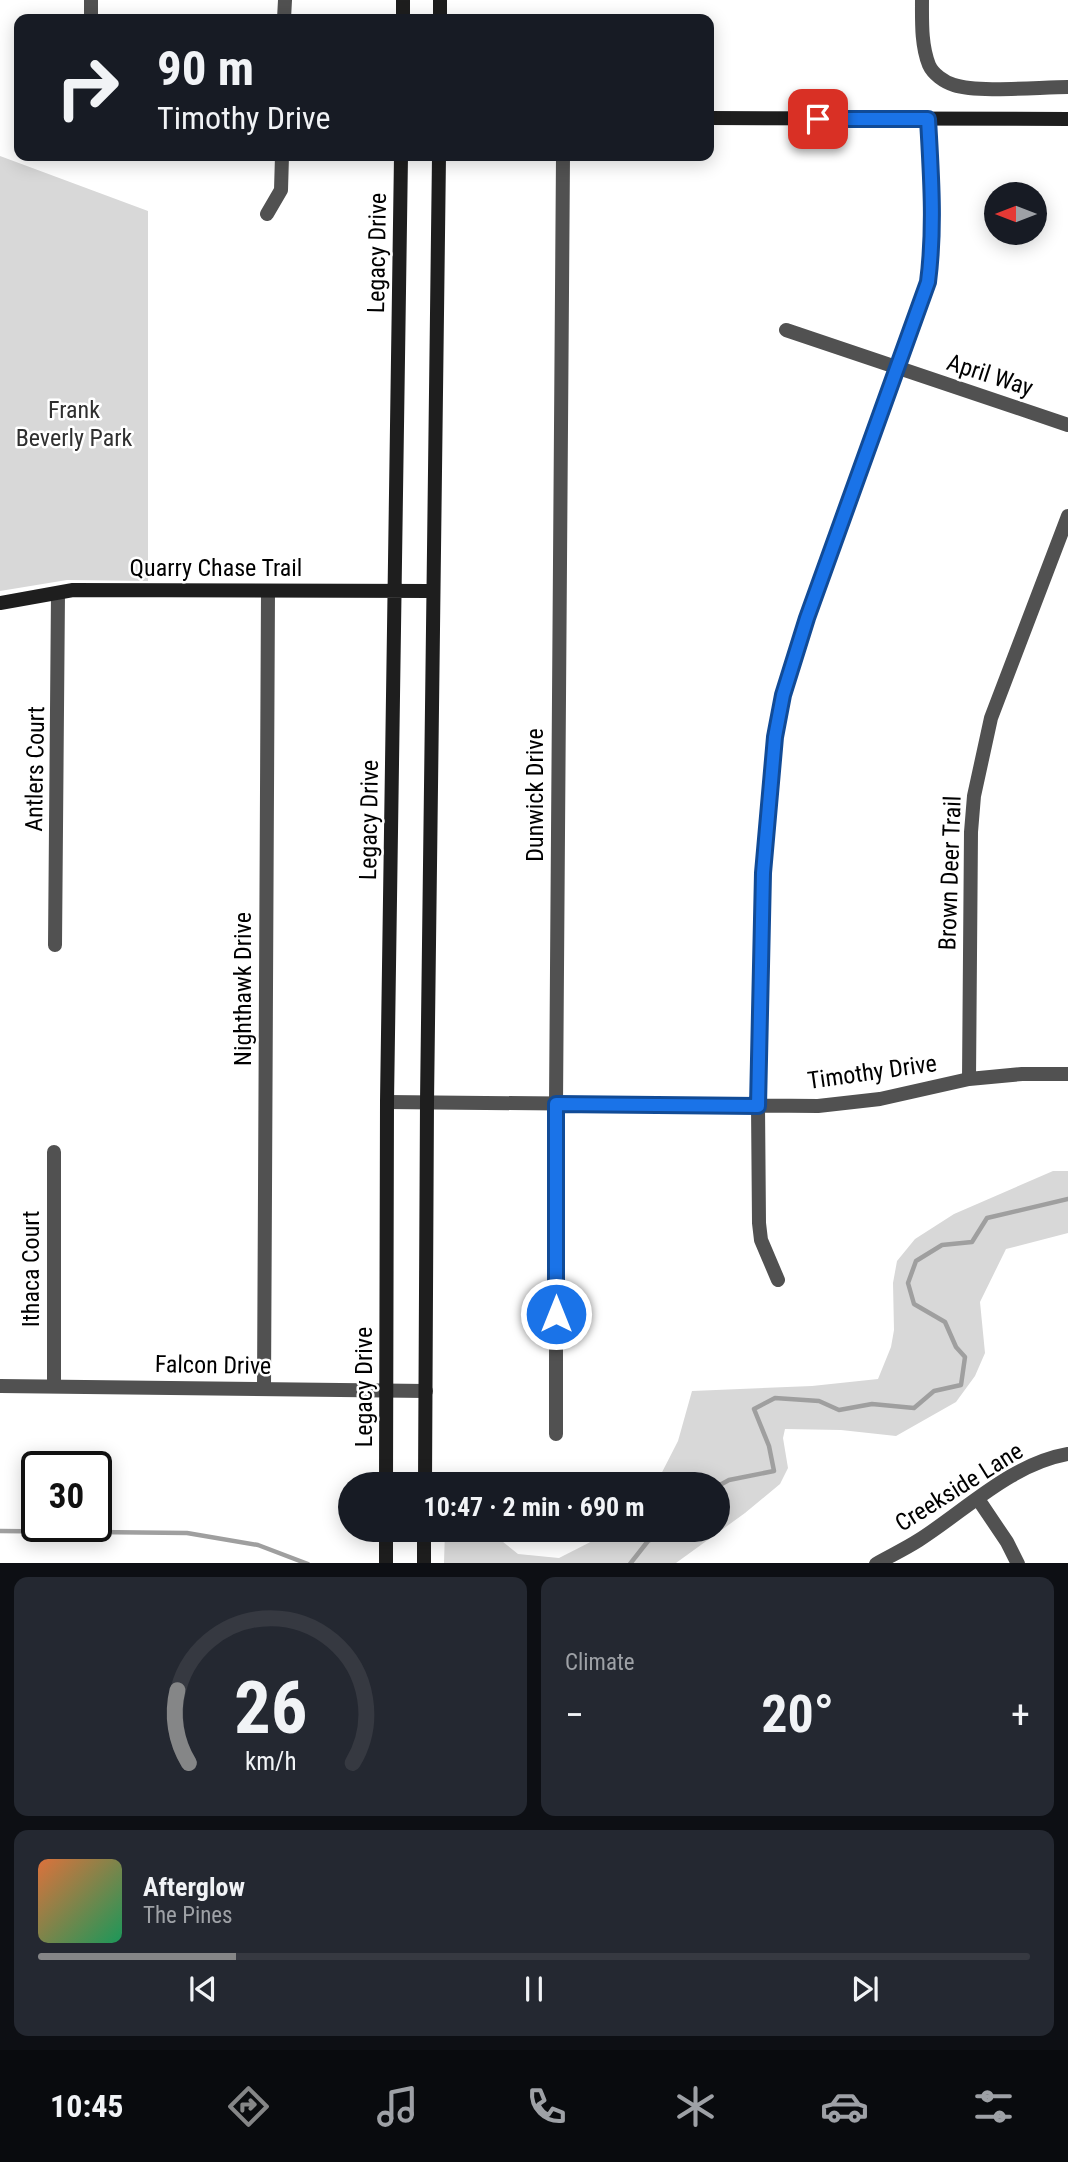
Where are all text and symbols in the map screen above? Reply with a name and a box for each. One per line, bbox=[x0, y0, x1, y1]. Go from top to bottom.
text: 90 m bbox=[157, 40, 254, 97]
icon: right bbox=[42, 42, 133, 133]
pin bbox=[788, 89, 848, 149]
text: Timothy Drive bbox=[157, 99, 331, 137]
icon: arrive bbox=[799, 100, 837, 138]
north arrow bbox=[984, 182, 1046, 245]
map controls bbox=[984, 182, 1047, 245]
street label: Legacy Drive bbox=[362, 193, 392, 313]
street label: April Way bbox=[943, 348, 1037, 402]
park label: Frank Beverly Park bbox=[16, 396, 133, 452]
street label: Quarry Chase Trail bbox=[130, 554, 302, 582]
street label: Antlers Court bbox=[20, 706, 50, 832]
street label: Dunwick Drive bbox=[521, 728, 549, 862]
street label: Legacy Drive bbox=[354, 760, 384, 880]
street label: Brown Deer Trail bbox=[933, 795, 967, 951]
street label: Nighthawk Drive bbox=[229, 912, 257, 1066]
street label: Timothy Drive bbox=[806, 1049, 938, 1095]
street label: Ithaca Court bbox=[17, 1211, 45, 1327]
position arrow bbox=[519, 1277, 593, 1351]
street label: Legacy Drive bbox=[350, 1327, 378, 1447]
street label: Falcon Drive bbox=[155, 1350, 271, 1380]
street label: Creekside Lane bbox=[890, 1437, 1028, 1537]
speed limit sign: 30 bbox=[21, 1451, 112, 1542]
text: 10:47 · 2 min · 690 m bbox=[424, 1492, 644, 1522]
text: Climate bbox=[565, 1649, 635, 1676]
text: 26 bbox=[234, 1665, 307, 1751]
text: 20° bbox=[761, 1684, 834, 1745]
text: − bbox=[565, 1693, 584, 1737]
text: + bbox=[1011, 1693, 1030, 1737]
text: km/h bbox=[245, 1746, 296, 1775]
text: Afterglow bbox=[143, 1872, 245, 1902]
text: The Pines bbox=[143, 1902, 233, 1929]
icon: previous bbox=[184, 1970, 222, 2008]
icon: pause bbox=[515, 1970, 553, 2008]
icon: next bbox=[846, 1970, 884, 2008]
icon: directions bbox=[224, 2082, 273, 2131]
icon: music bbox=[373, 2082, 422, 2131]
icon: phone bbox=[522, 2082, 571, 2131]
icon: climate bbox=[671, 2082, 720, 2131]
icon: car bbox=[820, 2082, 869, 2131]
icon: filters bbox=[969, 2082, 1018, 2131]
text: 10:45 bbox=[50, 2087, 123, 2125]

